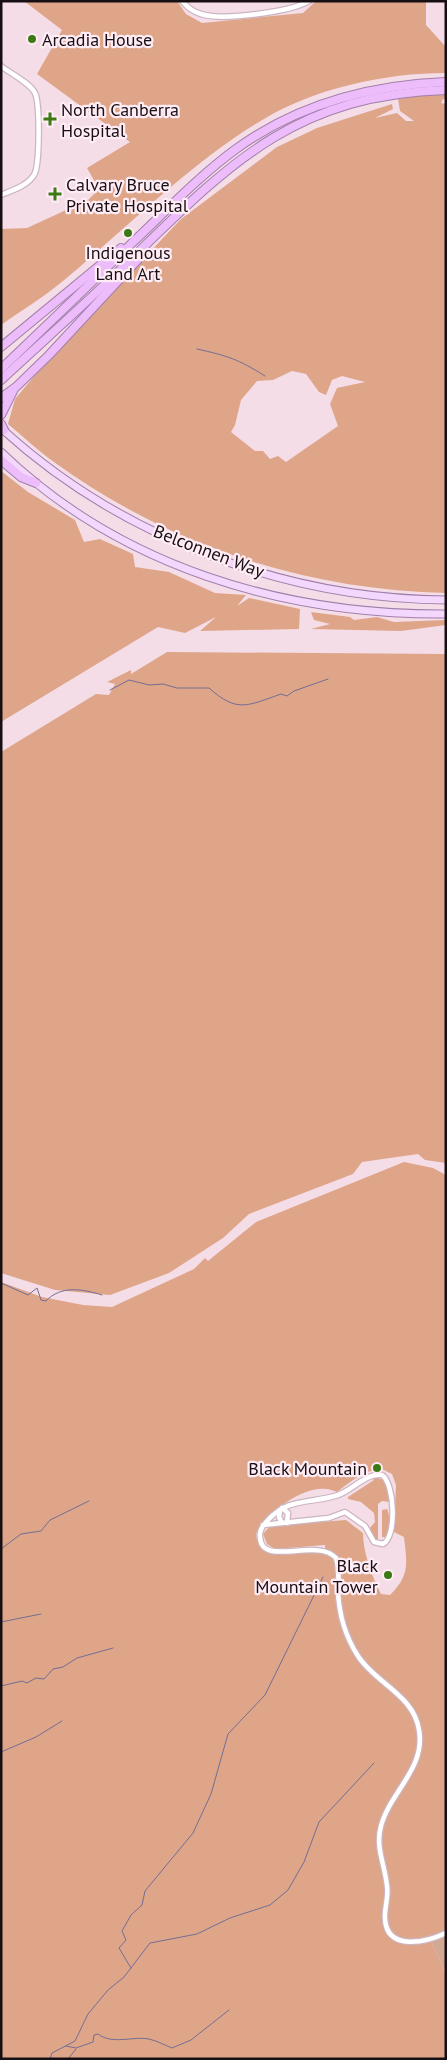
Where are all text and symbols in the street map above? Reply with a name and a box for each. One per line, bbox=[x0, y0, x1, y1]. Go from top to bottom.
place label: Arcadia House bbox=[42, 28, 152, 51]
marker: Arcadia House bbox=[26, 33, 38, 45]
place label: North Canberra Hospital bbox=[61, 98, 179, 142]
marker: North Canberra Hospital bbox=[43, 112, 57, 126]
place label: Calvary Bruce Private Hospital bbox=[66, 173, 189, 217]
marker: Calvary Bruce Private Hospital bbox=[48, 187, 62, 201]
marker: Indigenous Land Art bbox=[122, 227, 134, 239]
place label: Indigenous Land Art bbox=[85, 241, 171, 285]
street label: Belconnen Way bbox=[150, 519, 268, 583]
place label: Black Mountain bbox=[248, 1457, 367, 1480]
marker: Black Mountain bbox=[371, 1462, 383, 1474]
place label: Black Mountain Tower bbox=[255, 1554, 378, 1598]
marker: Black Mountain Tower bbox=[382, 1569, 394, 1581]

